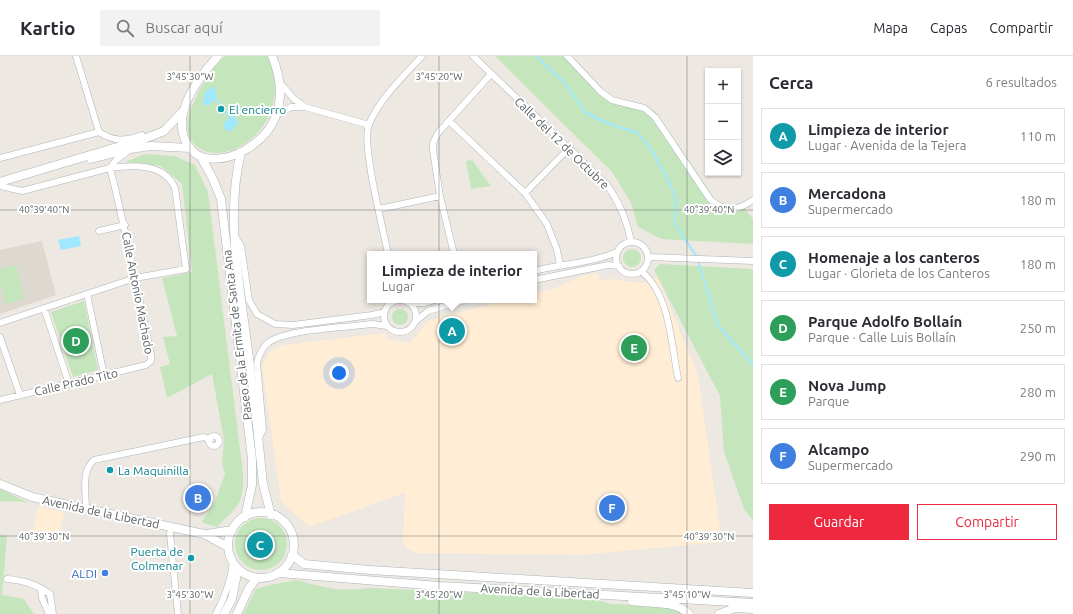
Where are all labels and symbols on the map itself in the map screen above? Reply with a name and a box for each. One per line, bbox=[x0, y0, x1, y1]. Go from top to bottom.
text: 3°45'30"W bbox=[166, 71, 214, 82]
text: 3°45'20"W bbox=[415, 71, 463, 82]
street label: Calle del 12 de Octubre bbox=[512, 95, 612, 191]
place label: El encierro bbox=[229, 103, 286, 116]
marker: El encierro bbox=[216, 104, 226, 114]
text: 40°39'40"N bbox=[19, 204, 69, 215]
text: 40°39'40"N bbox=[684, 204, 734, 215]
street label: Calle Antonio Machado bbox=[120, 231, 156, 355]
street label: Paseo de la Ermita de Santa Ana bbox=[220, 249, 254, 421]
pin: A bbox=[439, 316, 465, 346]
pin: D bbox=[63, 326, 89, 356]
pin: E bbox=[621, 333, 647, 363]
your location bbox=[329, 363, 349, 383]
street label: Calle Prado Tito bbox=[33, 366, 119, 398]
place label: La Maquinilla bbox=[118, 464, 189, 477]
marker: La Maquinilla bbox=[105, 465, 115, 475]
pin: B bbox=[185, 483, 211, 513]
street label: Avenida de la Libertad bbox=[41, 493, 161, 531]
pin: F bbox=[599, 493, 625, 523]
pin: C bbox=[247, 530, 273, 560]
text: 40°39'30"N bbox=[19, 531, 69, 542]
text: 40°39'30"N bbox=[684, 531, 734, 542]
place label: Puerta de Colmenar bbox=[131, 545, 183, 572]
marker: Puerta de Colmenar bbox=[186, 553, 196, 563]
place label: ALDI bbox=[72, 567, 97, 580]
marker: ALDI bbox=[100, 568, 110, 578]
street label: Avenida de la Libertad bbox=[480, 581, 600, 601]
text: 3°45'30"W bbox=[166, 589, 214, 600]
text: 3°45'20"W bbox=[415, 589, 463, 600]
text: 3°45'10"W bbox=[663, 589, 711, 600]

